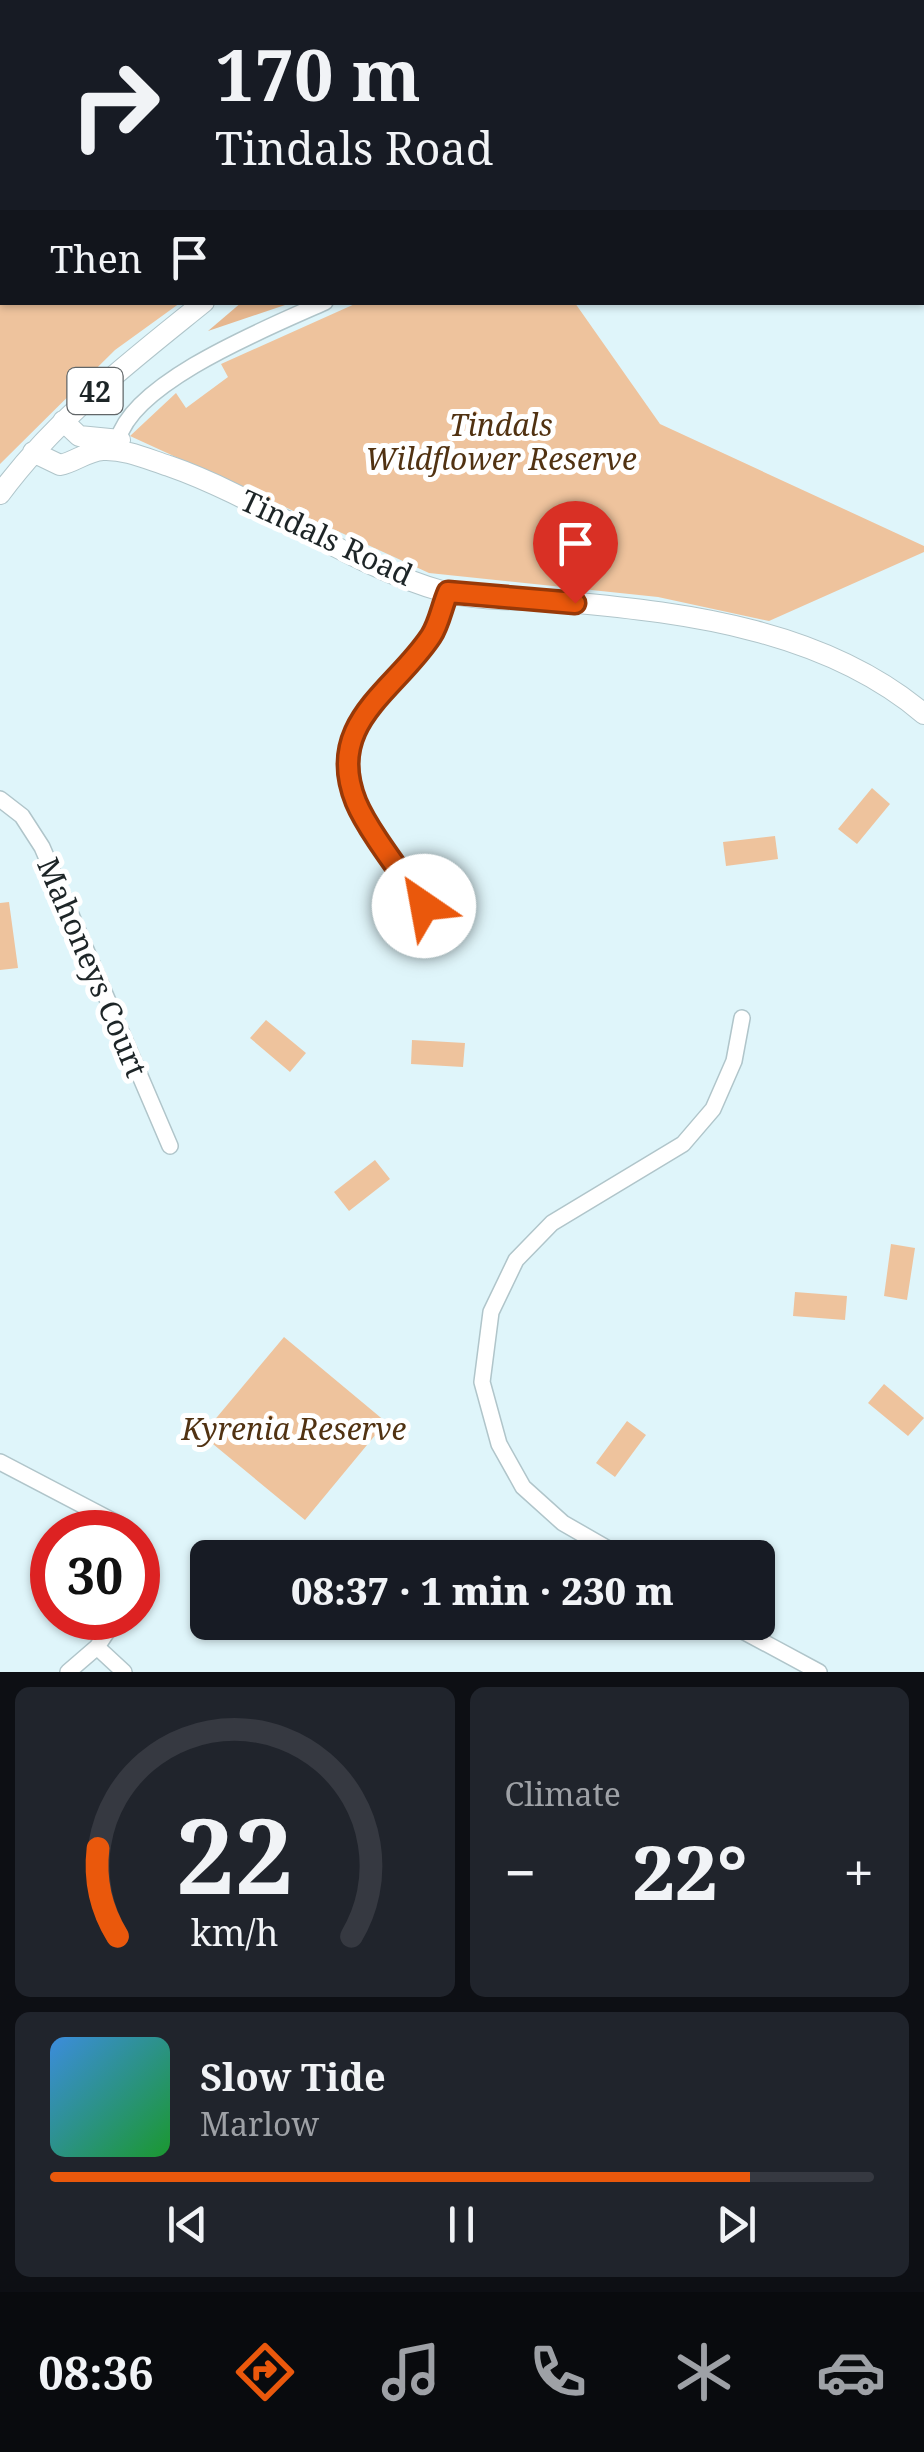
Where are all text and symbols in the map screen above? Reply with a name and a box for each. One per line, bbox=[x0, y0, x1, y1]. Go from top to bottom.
text: 170 m bbox=[215, 26, 421, 122]
icon: right bbox=[50, 40, 180, 170]
text: Tindals Road bbox=[215, 117, 493, 178]
icon: arrive bbox=[162, 230, 217, 285]
text: Then bbox=[50, 232, 142, 284]
road number: 42 bbox=[68, 368, 122, 414]
park label: Tindals Wildflower Reserve bbox=[365, 404, 637, 479]
street label: Tindals Road bbox=[234, 479, 420, 595]
pin bbox=[533, 501, 618, 604]
icon: arrive bbox=[548, 516, 603, 571]
street label: Mahoneys Court bbox=[28, 851, 158, 1083]
position arrow bbox=[372, 854, 476, 958]
park label: Kyrenia Reserve bbox=[181, 1408, 407, 1449]
speed limit sign: 30 bbox=[30, 1510, 160, 1640]
text: 08:37 · 1 min · 230 m bbox=[291, 1564, 674, 1616]
text: Climate bbox=[505, 1772, 621, 1815]
text: 22 bbox=[176, 1783, 294, 1924]
text: 22° bbox=[632, 1820, 747, 1922]
text: − bbox=[505, 1834, 536, 1909]
text: + bbox=[843, 1834, 874, 1909]
text: km/h bbox=[191, 1908, 279, 1956]
text: Slow Tide bbox=[200, 2050, 386, 2102]
text: Marlow bbox=[200, 2102, 319, 2145]
icon: previous bbox=[160, 2197, 215, 2252]
icon: pause bbox=[434, 2197, 489, 2252]
icon: next bbox=[709, 2197, 764, 2252]
icon: directions bbox=[230, 2337, 300, 2407]
icon: music bbox=[376, 2337, 446, 2407]
icon: phone bbox=[523, 2337, 593, 2407]
icon: climate bbox=[669, 2337, 739, 2407]
icon: car bbox=[816, 2337, 886, 2407]
text: 08:36 bbox=[38, 2342, 154, 2403]

